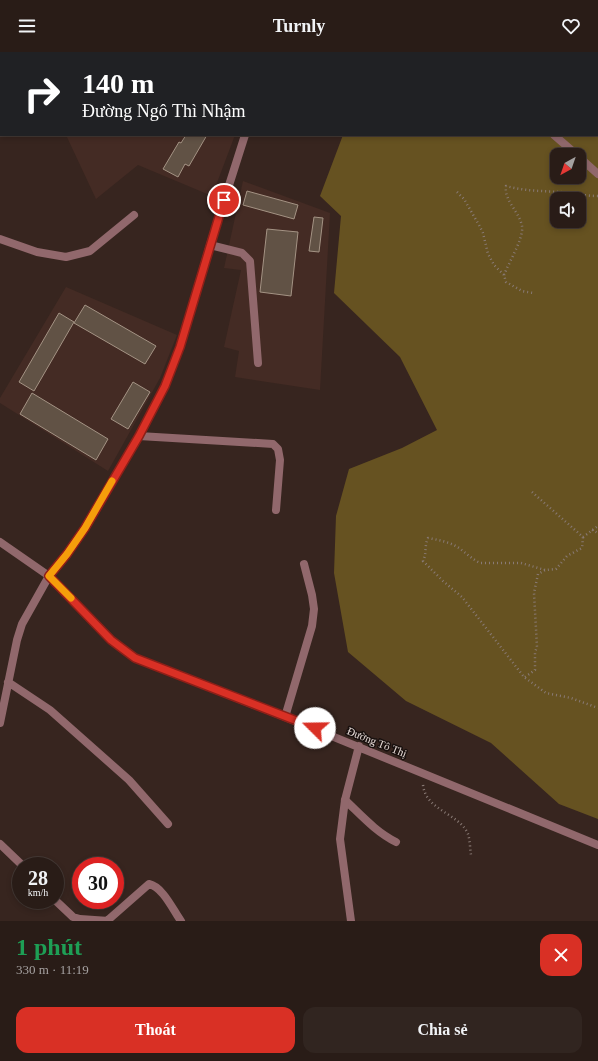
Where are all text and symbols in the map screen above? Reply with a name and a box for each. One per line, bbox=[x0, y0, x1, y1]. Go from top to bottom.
icon: menu bbox=[16, 15, 38, 37]
icon: heart bbox=[560, 15, 582, 37]
text: Turnly bbox=[273, 16, 325, 36]
icon: right bbox=[16, 68, 68, 120]
text: 140 m bbox=[82, 68, 154, 99]
text: Đường Ngô Thì Nhậm bbox=[82, 101, 245, 121]
north arrow bbox=[550, 148, 586, 184]
map controls bbox=[550, 148, 586, 228]
pin bbox=[207, 183, 241, 217]
icon: arrive bbox=[213, 189, 235, 211]
button: sound bbox=[550, 192, 586, 228]
position arrow bbox=[294, 707, 336, 749]
street label: Đường Tô Thị bbox=[345, 725, 409, 760]
speed limit sign: 30 bbox=[72, 857, 124, 909]
text: 28 bbox=[28, 867, 48, 889]
text: km/h bbox=[28, 887, 48, 898]
text: 1 phút bbox=[16, 934, 82, 960]
button: close bbox=[540, 934, 582, 976]
text: 330 m · 11:19 bbox=[16, 962, 89, 977]
button: Thoát bbox=[16, 1007, 295, 1053]
button: Chia sẻ bbox=[303, 1007, 582, 1053]

